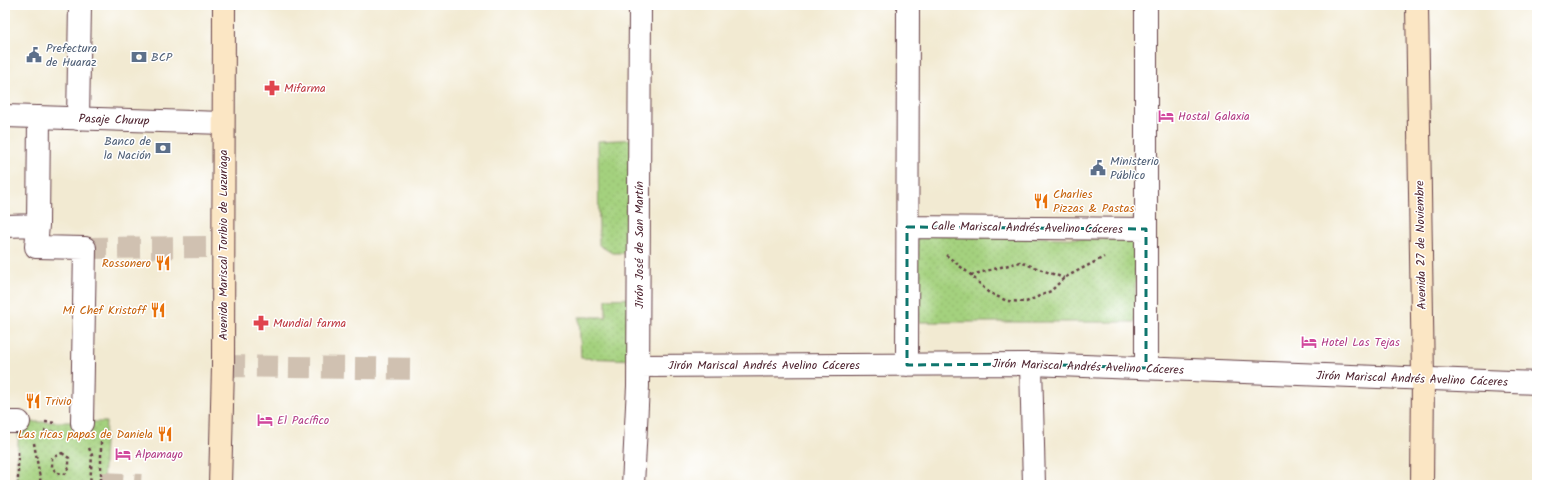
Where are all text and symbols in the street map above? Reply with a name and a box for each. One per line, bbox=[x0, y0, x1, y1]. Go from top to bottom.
place label: Prefectura de Huaraz bbox=[46, 39, 98, 72]
public building icon: Prefectura de Huaraz bbox=[25, 46, 43, 64]
bank icon: BCP bbox=[130, 48, 148, 66]
place label: BCP bbox=[151, 48, 173, 67]
pharmacy icon: Mifarma bbox=[263, 79, 281, 97]
place label: Mifarma bbox=[284, 79, 326, 98]
hotel icon: Hostal Galaxia bbox=[1157, 107, 1175, 125]
place label: Hostal Galaxia bbox=[1178, 107, 1250, 126]
street label: Pasaje Churup bbox=[78, 109, 150, 131]
place label: Banco de la Nación bbox=[104, 132, 152, 165]
bank icon: Banco de la Nación bbox=[154, 139, 172, 157]
street label: Avenida Mariscal Toribio de Luzuriaga bbox=[214, 149, 233, 340]
place label: Ministerio Público bbox=[1110, 152, 1159, 185]
public building icon: Ministerio Público bbox=[1089, 159, 1107, 177]
street label: Avenida 27 de Noviembre bbox=[1410, 180, 1432, 310]
street label: Jirón José de San Martín bbox=[630, 181, 649, 309]
place label: Charlies Pizzas & Pastas bbox=[1053, 185, 1134, 218]
restaurant icon: Charlies Pizzas & Pastas bbox=[1032, 192, 1050, 210]
street label: Calle Mariscal Andrés Avelino Cáceres bbox=[931, 217, 1123, 239]
place label: Rossonero bbox=[102, 254, 151, 273]
restaurant icon: Rossonero bbox=[154, 254, 172, 272]
place label: Mi Chef Kristoff bbox=[62, 301, 147, 320]
restaurant icon: Mi Chef Kristoff bbox=[149, 301, 167, 319]
pharmacy icon: Mundial farma bbox=[252, 314, 270, 332]
place label: Mundial farma bbox=[273, 314, 347, 333]
hotel icon: Hotel Las Tejas bbox=[1300, 333, 1318, 351]
place label: Hotel Las Tejas bbox=[1321, 333, 1400, 352]
street label: Jirón Mariscal Andrés Avelino Cáceres bbox=[992, 354, 1184, 380]
street label: Jirón Mariscal Andrés Avelino Cáceres bbox=[668, 356, 860, 375]
street label: Jirón Mariscal Andrés Avelino Cáceres bbox=[1316, 366, 1508, 392]
restaurant icon: Trivio bbox=[24, 392, 42, 410]
place label: Trivio bbox=[45, 392, 72, 411]
hotel icon: El Pacífico bbox=[256, 411, 274, 429]
place label: El Pacífico bbox=[277, 411, 329, 430]
place label: Las ricas papas de Daniela bbox=[18, 425, 153, 444]
restaurant icon: Las ricas papas de Daniela bbox=[156, 425, 174, 443]
hotel icon: Alpamayo bbox=[114, 445, 132, 463]
place label: Alpamayo bbox=[135, 445, 183, 464]

